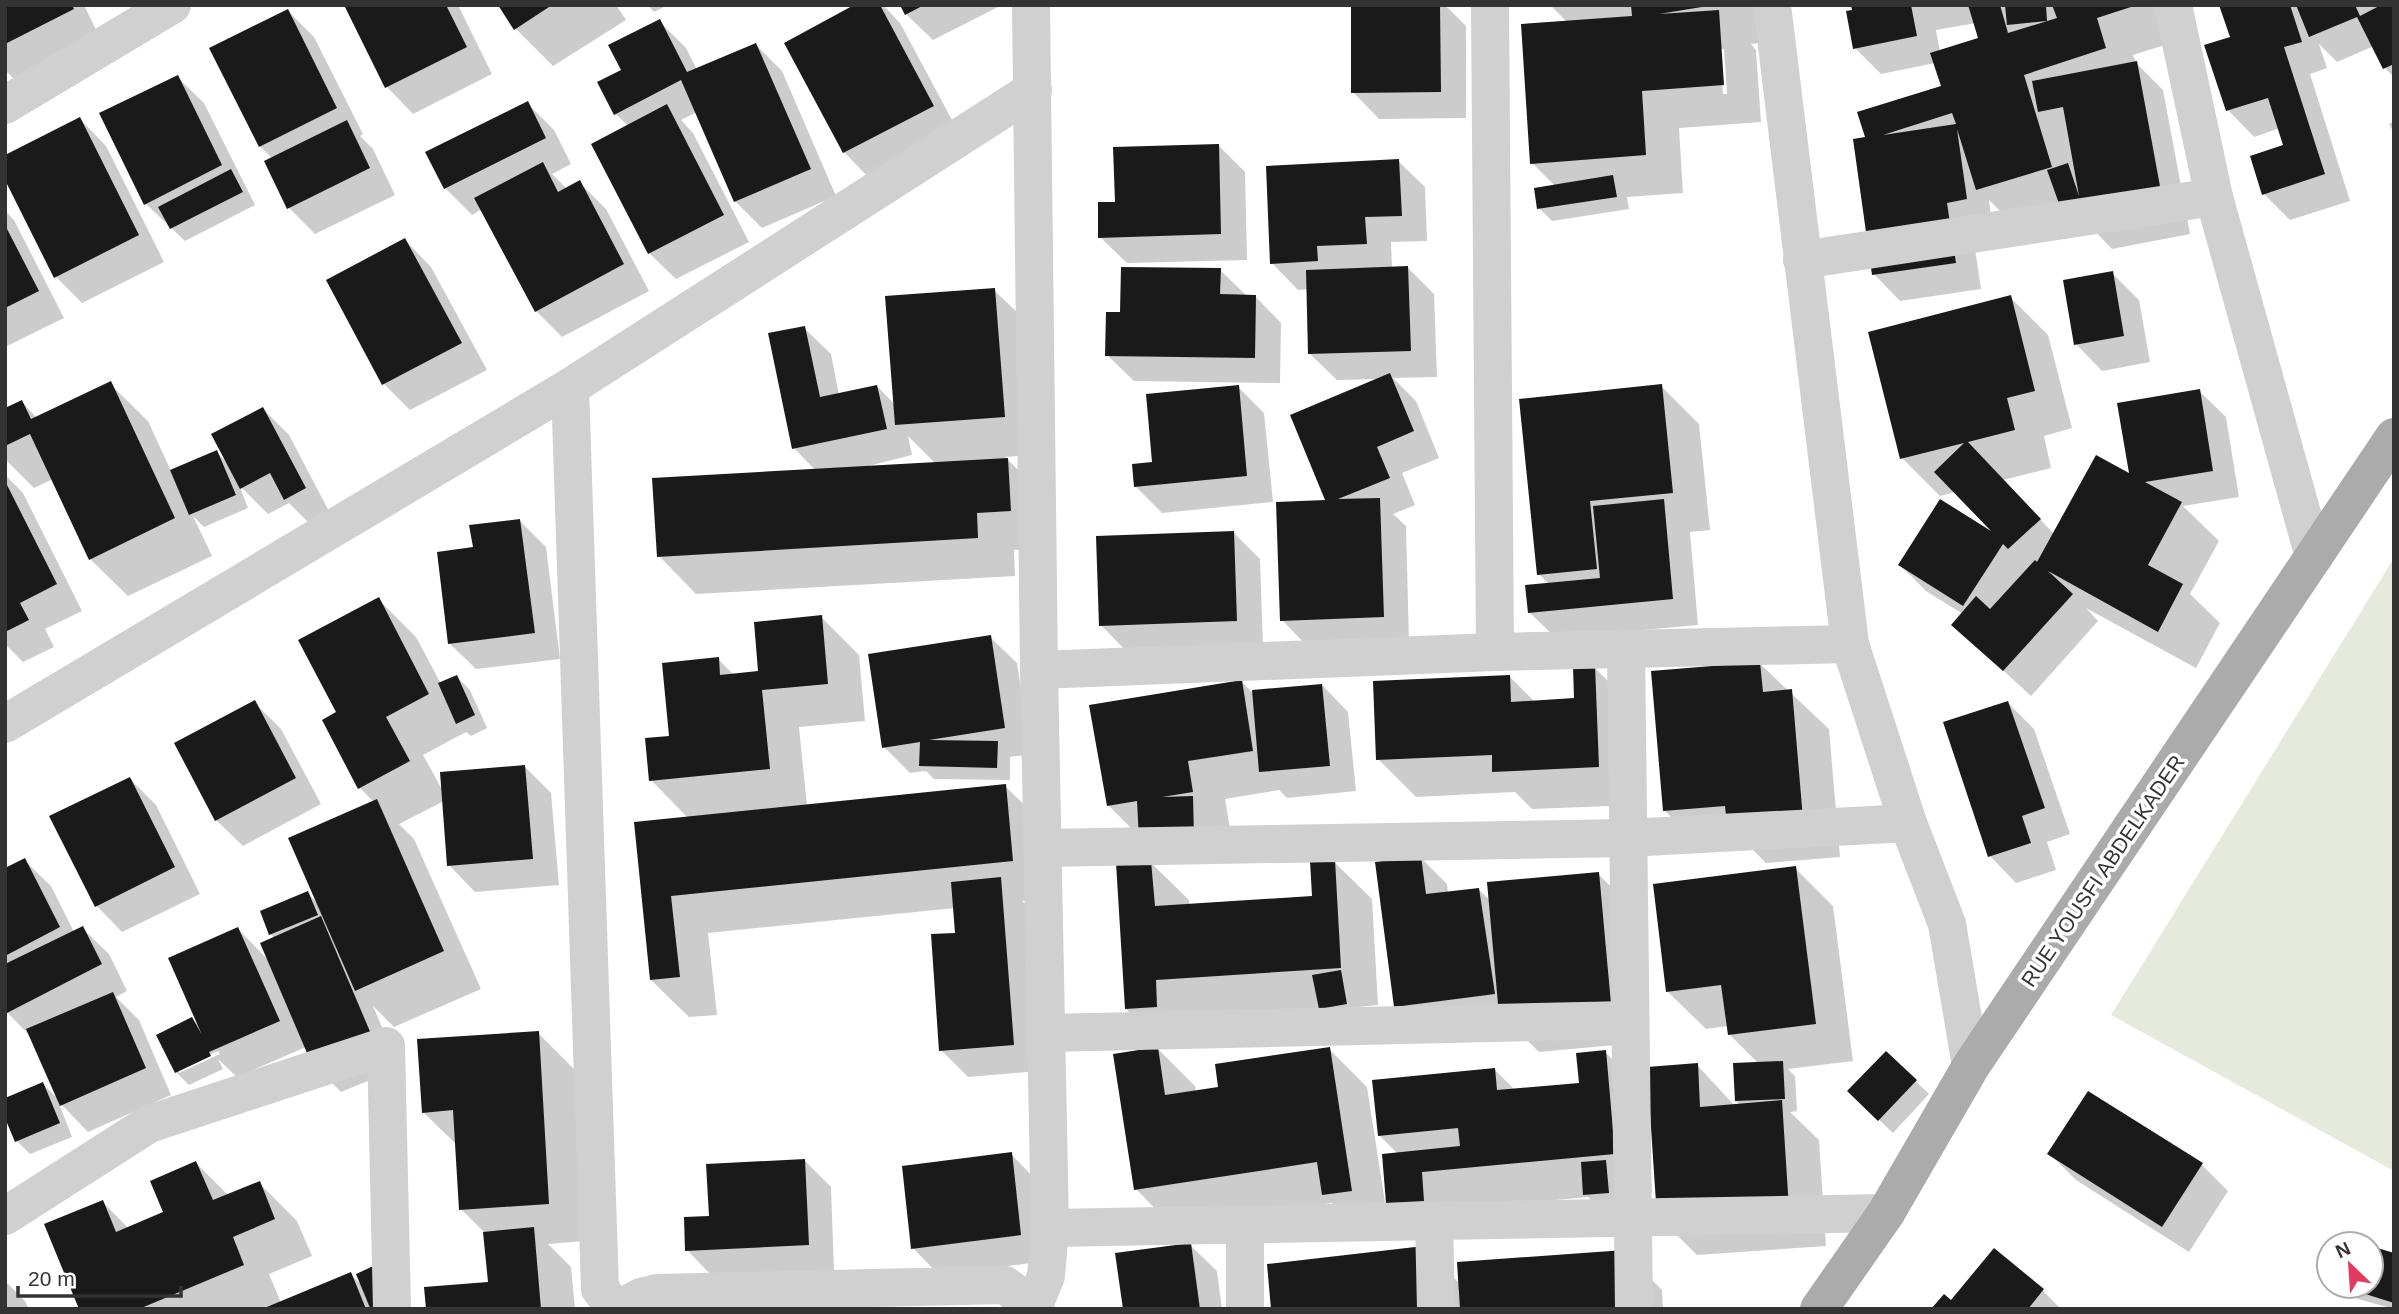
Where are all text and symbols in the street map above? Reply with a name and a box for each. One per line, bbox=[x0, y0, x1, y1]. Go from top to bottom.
street label: RUE YOUSFI ABDELKADER bbox=[2016, 751, 2189, 991]
north arrow bbox=[2315, 1230, 2385, 1300]
text: N bbox=[2332, 1238, 2354, 1262]
scale bar bbox=[18, 1254, 180, 1298]
text: 20 m bbox=[28, 1267, 75, 1290]

